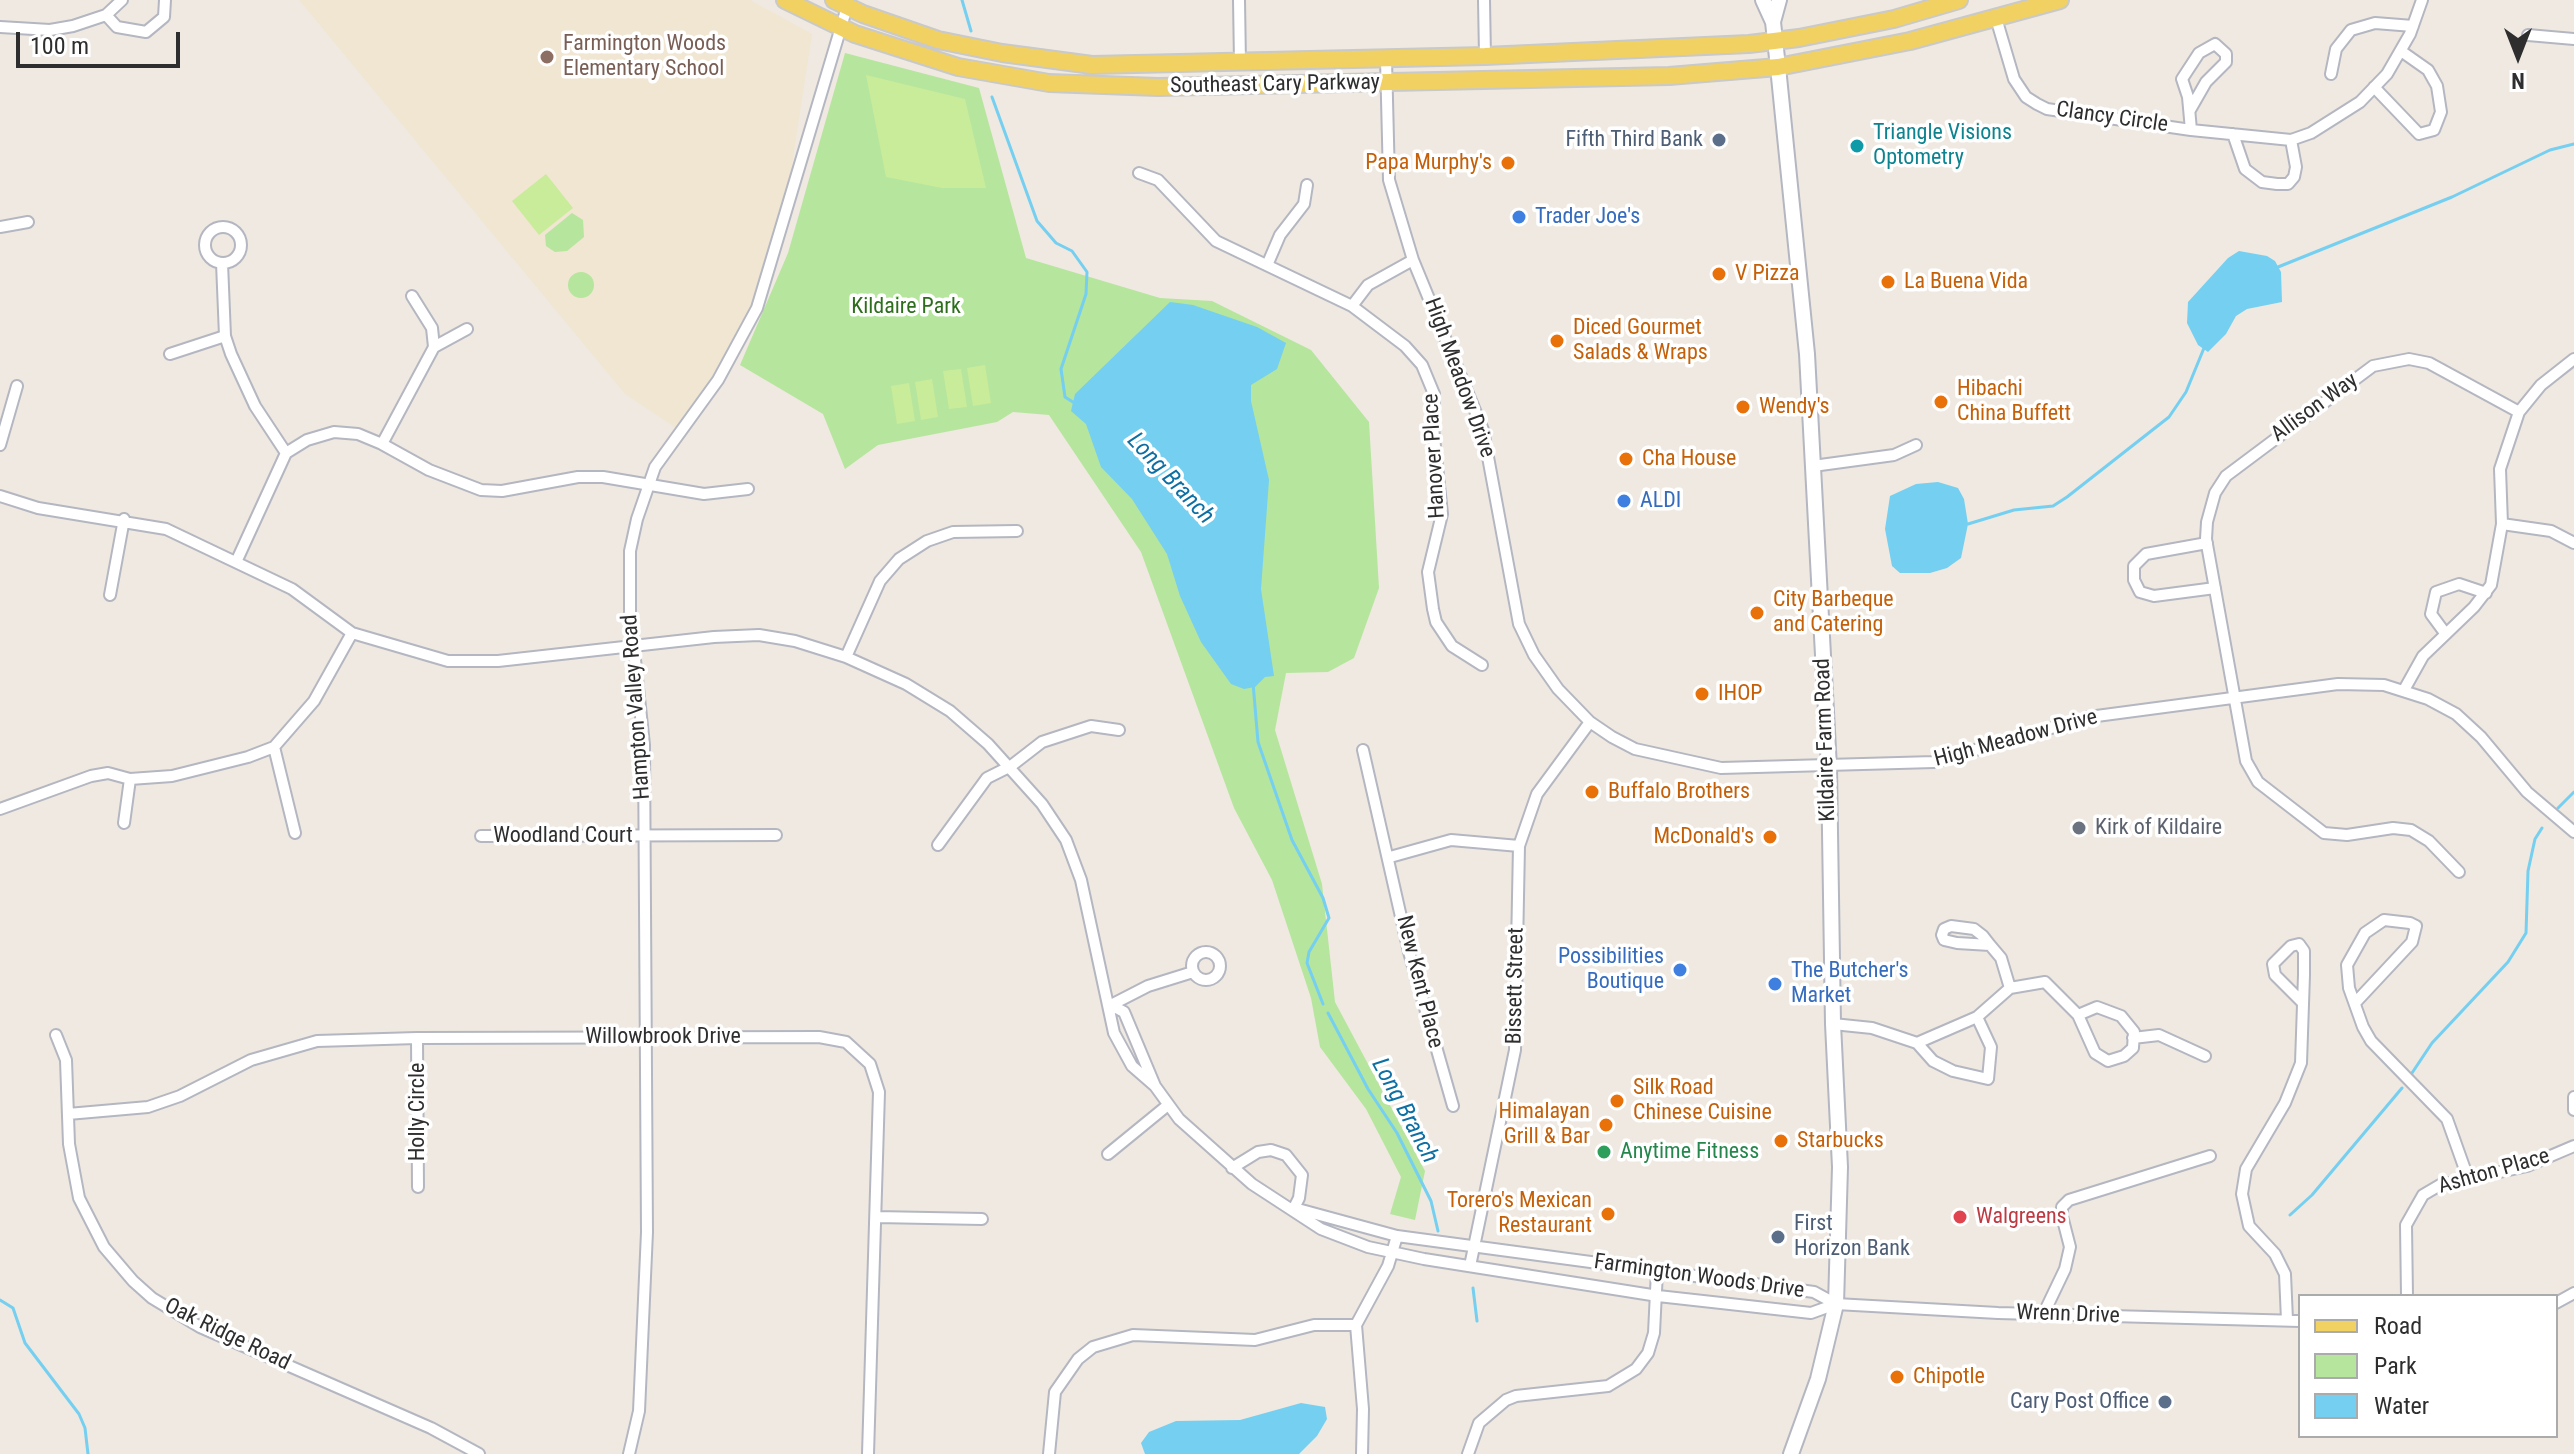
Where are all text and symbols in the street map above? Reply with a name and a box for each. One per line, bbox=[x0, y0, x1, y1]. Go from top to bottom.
scale bar bbox=[20, 16, 184, 66]
north arrow bbox=[2478, 16, 2558, 96]
place label: Farmington Woods Elementary School bbox=[563, 31, 726, 82]
text: 100 m bbox=[30, 32, 89, 60]
marker: Farmington Woods Elementary School bbox=[538, 48, 556, 66]
text: N bbox=[2511, 68, 2525, 93]
street label: Southeast Cary Parkway bbox=[1170, 70, 1380, 100]
street label: Clancy Circle bbox=[2054, 97, 2170, 139]
place label: Triangle Visions Optometry bbox=[1873, 120, 2012, 172]
place label: Fifth Third Bank bbox=[1566, 127, 1703, 153]
marker: Fifth Third Bank bbox=[1710, 131, 1728, 149]
marker: Triangle Visions Optometry bbox=[1848, 137, 1866, 155]
place label: Papa Murphy's bbox=[1365, 150, 1492, 176]
marker: Papa Murphy's bbox=[1499, 154, 1517, 172]
place label: Trader Joe's bbox=[1535, 204, 1640, 230]
marker: Trader Joe's bbox=[1510, 208, 1528, 226]
place label: V Pizza bbox=[1735, 261, 1799, 287]
marker: V Pizza bbox=[1710, 265, 1728, 283]
place label: La Buena Vida bbox=[1904, 269, 2028, 295]
marker: La Buena Vida bbox=[1879, 273, 1897, 291]
park label: Kildaire Park bbox=[851, 294, 961, 320]
street label: High Meadow Drive bbox=[1418, 295, 1500, 461]
place label: Diced Gourmet Salads & Wraps bbox=[1573, 315, 1708, 366]
marker: Diced Gourmet Salads & Wraps bbox=[1548, 332, 1566, 350]
street label: Allison Way bbox=[2267, 368, 2363, 448]
place label: Hibachi China Buffett bbox=[1957, 376, 2071, 428]
street label: Hanover Place bbox=[1419, 393, 1451, 519]
marker: Hibachi China Buffett bbox=[1932, 393, 1950, 411]
place label: Wendy's bbox=[1759, 394, 1830, 420]
marker: Wendy's bbox=[1734, 398, 1752, 416]
water label: Long Branch bbox=[1120, 427, 1220, 531]
place label: Cha House bbox=[1642, 446, 1736, 472]
marker: Cha House bbox=[1617, 450, 1635, 468]
place label: ALDI bbox=[1640, 488, 1681, 514]
marker: ALDI bbox=[1615, 492, 1633, 510]
place label: City Barbeque and Catering bbox=[1773, 587, 1894, 638]
marker: City Barbeque and Catering bbox=[1748, 604, 1766, 622]
street label: Hampton Valley Road bbox=[617, 613, 657, 801]
street label: Kildaire Farm Road bbox=[1810, 658, 1842, 822]
place label: IHOP bbox=[1718, 681, 1763, 707]
marker: IHOP bbox=[1693, 685, 1711, 703]
street label: High Meadow Drive bbox=[1932, 705, 2100, 773]
place label: Buffalo Brothers bbox=[1608, 779, 1750, 805]
marker: Buffalo Brothers bbox=[1583, 783, 1601, 801]
place label: Kirk of Kildaire bbox=[2095, 815, 2222, 841]
marker: Kirk of Kildaire bbox=[2070, 819, 2088, 837]
street label: Woodland Court bbox=[493, 823, 633, 849]
place label: McDonald's bbox=[1653, 824, 1754, 850]
marker: McDonald's bbox=[1761, 828, 1779, 846]
street label: New Kent Place bbox=[1390, 913, 1448, 1051]
street label: Bissett Street bbox=[1502, 927, 1530, 1045]
place label: Possibilities Boutique bbox=[1558, 944, 1664, 996]
place label: The Butcher's Market bbox=[1791, 958, 1909, 1010]
marker: Possibilities Boutique bbox=[1671, 961, 1689, 979]
marker: The Butcher's Market bbox=[1766, 975, 1784, 993]
street label: Willowbrook Drive bbox=[585, 1024, 741, 1050]
water label: Long Branch bbox=[1364, 1054, 1444, 1168]
street label: Holly Circle bbox=[405, 1063, 431, 1161]
place label: Silk Road Chinese Cuisine bbox=[1633, 1075, 1772, 1126]
marker: Silk Road Chinese Cuisine bbox=[1608, 1092, 1626, 1110]
place label: Himalayan Grill & Bar bbox=[1499, 1099, 1590, 1150]
marker: Himalayan Grill & Bar bbox=[1597, 1116, 1615, 1134]
place label: Starbucks bbox=[1797, 1128, 1884, 1154]
marker: Starbucks bbox=[1772, 1132, 1790, 1150]
place label: Anytime Fitness bbox=[1620, 1139, 1759, 1165]
marker: Anytime Fitness bbox=[1595, 1143, 1613, 1161]
street label: Ashton Place bbox=[2435, 1144, 2553, 1200]
place label: Torero's Mexican Restaurant bbox=[1447, 1188, 1592, 1240]
place label: Walgreens bbox=[1976, 1204, 2067, 1230]
marker: Torero's Mexican Restaurant bbox=[1599, 1205, 1617, 1223]
marker: Walgreens bbox=[1951, 1208, 1969, 1226]
place label: First Horizon Bank bbox=[1794, 1211, 1910, 1262]
marker: First Horizon Bank bbox=[1769, 1228, 1787, 1246]
street label: Farmington Woods Drive bbox=[1592, 1249, 1806, 1305]
street label: Oak Ridge Road bbox=[160, 1293, 294, 1377]
legend bbox=[2298, 1294, 2558, 1438]
street label: Wrenn Drive bbox=[2016, 1300, 2120, 1330]
text: Road bbox=[2374, 1312, 2422, 1340]
text: Park bbox=[2374, 1352, 2417, 1380]
place label: Chipotle bbox=[1913, 1364, 1985, 1390]
marker: Chipotle bbox=[1888, 1368, 1906, 1386]
place label: Cary Post Office bbox=[2010, 1389, 2149, 1415]
text: Water bbox=[2374, 1392, 2429, 1420]
marker: Cary Post Office bbox=[2156, 1393, 2174, 1411]

